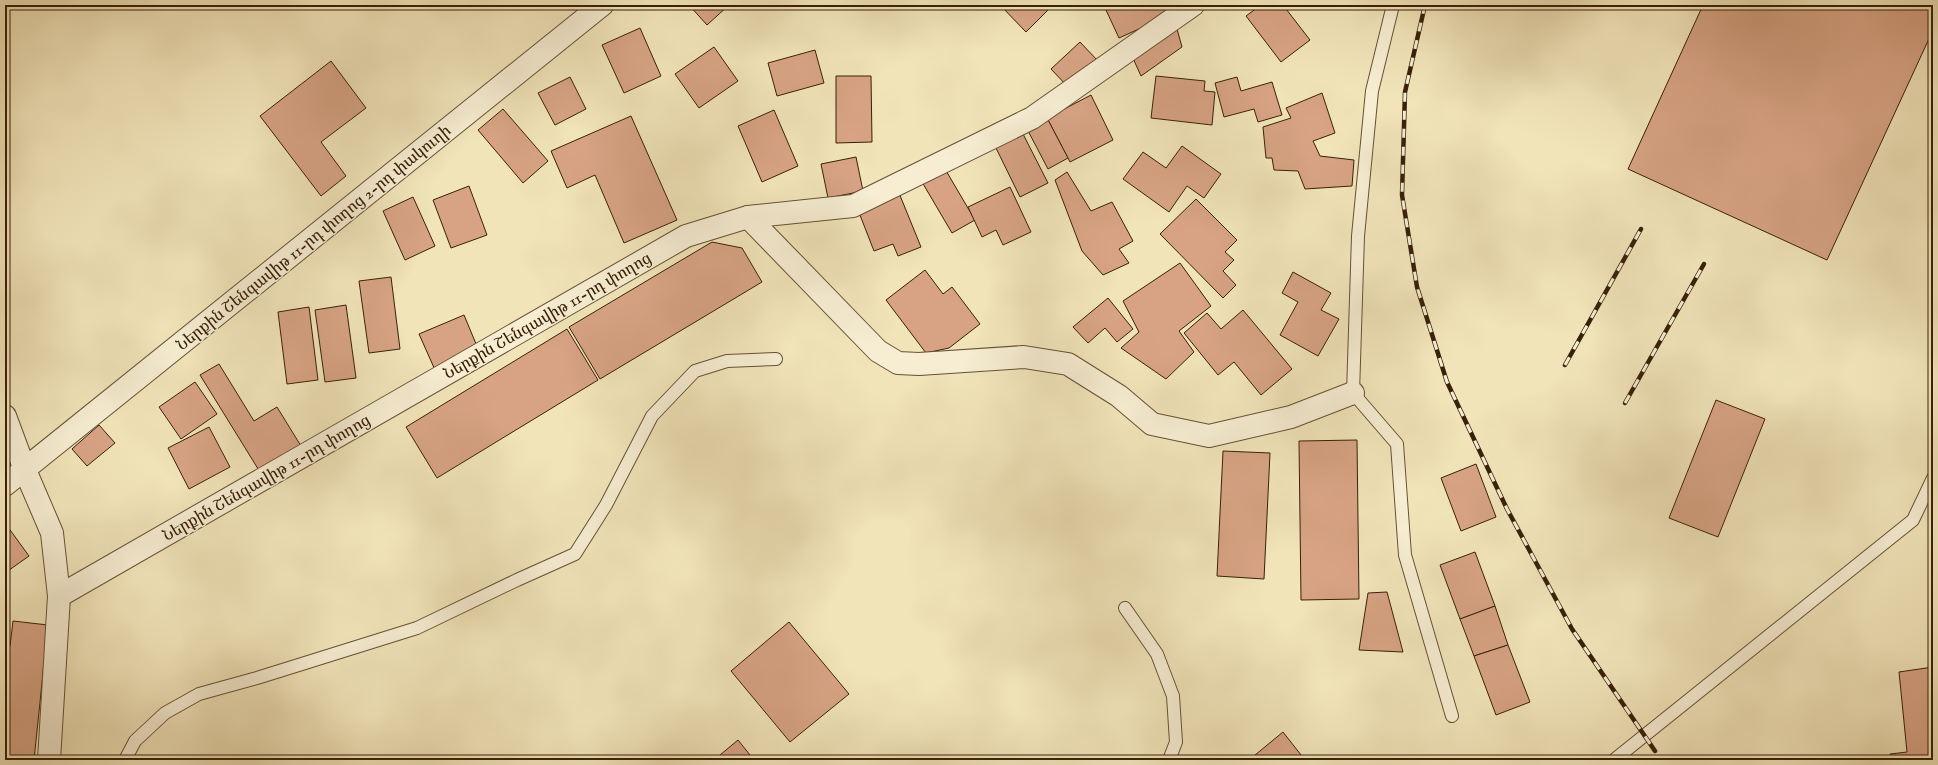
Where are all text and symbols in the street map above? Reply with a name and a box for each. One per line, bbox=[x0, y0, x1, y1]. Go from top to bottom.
street label: Ներքին Շենգավիթ 11-րդ փողոց 2-րդ փակուղի bbox=[173, 121, 456, 356]
street label: Ներքին Շենգավիթ 11-րդ փողոց bbox=[441, 249, 655, 385]
street label: Ներքին Շենգավիթ 11-րդ փողոց bbox=[160, 411, 374, 547]

